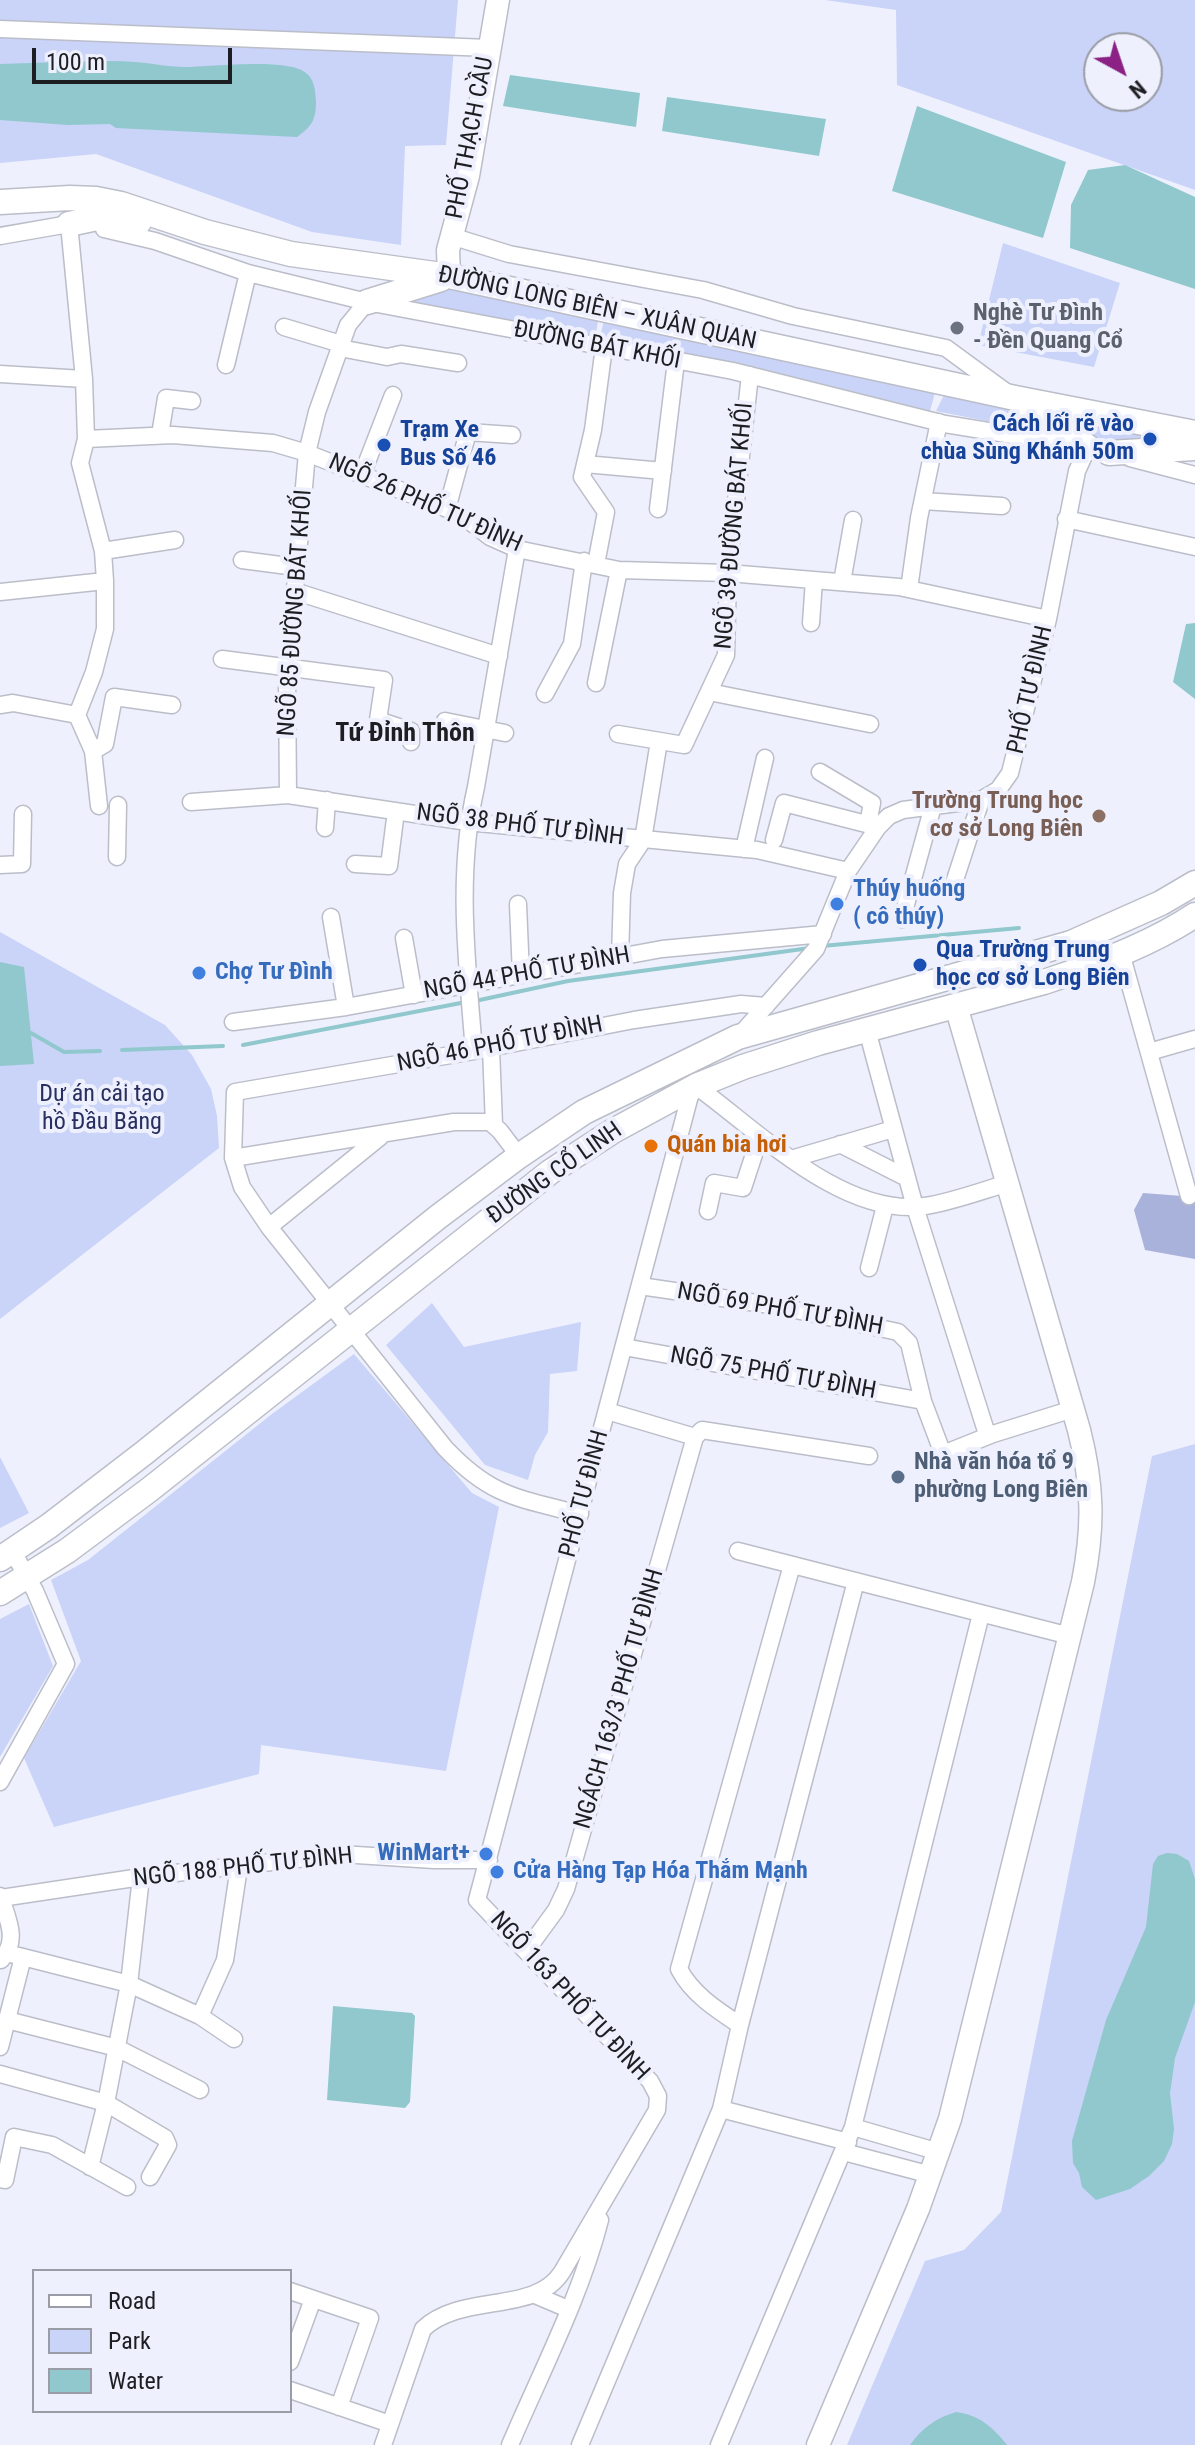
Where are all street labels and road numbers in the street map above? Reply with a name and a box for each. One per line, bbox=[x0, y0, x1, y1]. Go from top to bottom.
street label: PHỐ THẠCH CẦU bbox=[441, 55, 501, 221]
street label: ĐƯỜNG LONG BIÊN – XUÂN QUAN bbox=[435, 261, 759, 357]
street label: ĐƯỜNG BÁT KHỐI bbox=[511, 316, 683, 376]
street label: NGÕ 39 ĐƯỜNG BÁT KHỐI bbox=[710, 401, 760, 651]
street label: NGÕ 26 PHỐ TƯ ĐÌNH bbox=[324, 448, 526, 560]
street label: NGÕ 85 ĐƯỜNG BÁT KHỐI bbox=[273, 489, 319, 737]
street label: PHỐ TƯ ĐÌNH bbox=[1002, 623, 1060, 757]
street label: NGÕ 38 PHỐ TƯ ĐÌNH bbox=[415, 799, 625, 853]
street label: NGÕ 44 PHỐ TƯ ĐÌNH bbox=[422, 942, 632, 1006]
street label: NGÕ 46 PHỐ TƯ ĐÌNH bbox=[395, 1011, 605, 1079]
street label: ĐƯỜNG CỔ LINH bbox=[482, 1117, 628, 1231]
street label: NGÕ 69 PHỐ TƯ ĐÌNH bbox=[675, 1278, 885, 1342]
street label: NGÕ 75 PHỐ TƯ ĐÌNH bbox=[668, 1342, 878, 1406]
street label: PHỐ TƯ ĐÌNH bbox=[554, 1427, 616, 1561]
street label: NGÁCH 163/3 PHỐ TƯ ĐÌNH bbox=[569, 1566, 671, 1832]
street label: NGÕ 188 PHỐ TƯ ĐÌNH bbox=[132, 1842, 354, 1894]
street label: NGÕ 163 PHỐ TƯ ĐÌNH bbox=[483, 1907, 655, 2087]

